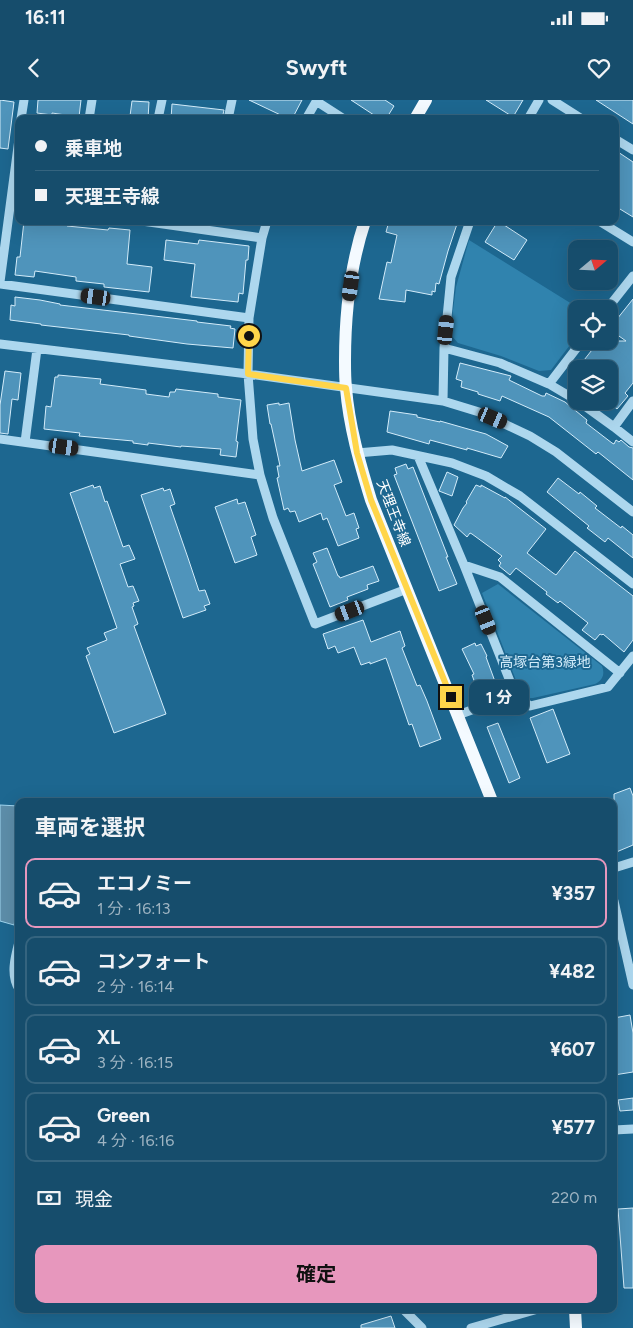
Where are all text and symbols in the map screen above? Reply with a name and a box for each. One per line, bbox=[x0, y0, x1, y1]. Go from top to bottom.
text: 16:11 bbox=[25, 6, 66, 29]
icon: back bbox=[20, 54, 48, 82]
text: Swyft bbox=[286, 54, 347, 81]
icon: heart bbox=[585, 54, 613, 82]
text: 乗車地 bbox=[65, 137, 122, 160]
text: 天理王寺線 bbox=[65, 185, 160, 208]
north arrow bbox=[568, 240, 618, 290]
map controls bbox=[568, 240, 618, 410]
car bbox=[341, 270, 360, 302]
car bbox=[80, 287, 111, 307]
button: locate bbox=[568, 300, 618, 350]
car bbox=[436, 314, 455, 346]
route start bbox=[238, 325, 260, 347]
button: layers bbox=[568, 360, 618, 410]
car bbox=[476, 405, 509, 431]
car bbox=[48, 437, 79, 457]
street label: 天理王寺線 bbox=[373, 477, 414, 549]
car bbox=[333, 599, 366, 623]
car bbox=[473, 603, 498, 637]
park label: 高塚台第3緑地 bbox=[499, 654, 591, 671]
callout: 1 分 bbox=[468, 680, 528, 714]
route end bbox=[440, 686, 462, 708]
text: 1 分 bbox=[486, 688, 512, 707]
text: 車両を選択 bbox=[35, 814, 145, 841]
icon: car bbox=[37, 871, 82, 916]
text: エコノミー bbox=[97, 872, 192, 895]
text: ¥357 bbox=[552, 882, 595, 905]
text: 1 分 · 16:13 bbox=[97, 899, 171, 918]
icon: car bbox=[37, 949, 82, 994]
text: コンフォート bbox=[97, 950, 210, 973]
text: ¥482 bbox=[549, 960, 595, 983]
text: 2 分 · 16:14 bbox=[97, 977, 174, 996]
text: XL bbox=[97, 1026, 120, 1049]
icon: car bbox=[37, 1027, 82, 1072]
text: ¥607 bbox=[550, 1038, 595, 1061]
text: 3 分 · 16:15 bbox=[97, 1053, 173, 1072]
text: Green bbox=[97, 1104, 150, 1127]
icon: car bbox=[37, 1105, 82, 1150]
text: ¥577 bbox=[552, 1116, 595, 1139]
text: 4 分 · 16:16 bbox=[97, 1131, 174, 1150]
icon: cash bbox=[35, 1184, 63, 1212]
text: 現金 bbox=[75, 1188, 113, 1211]
text: 220 m bbox=[551, 1188, 597, 1207]
button: 確定 bbox=[35, 1245, 597, 1303]

